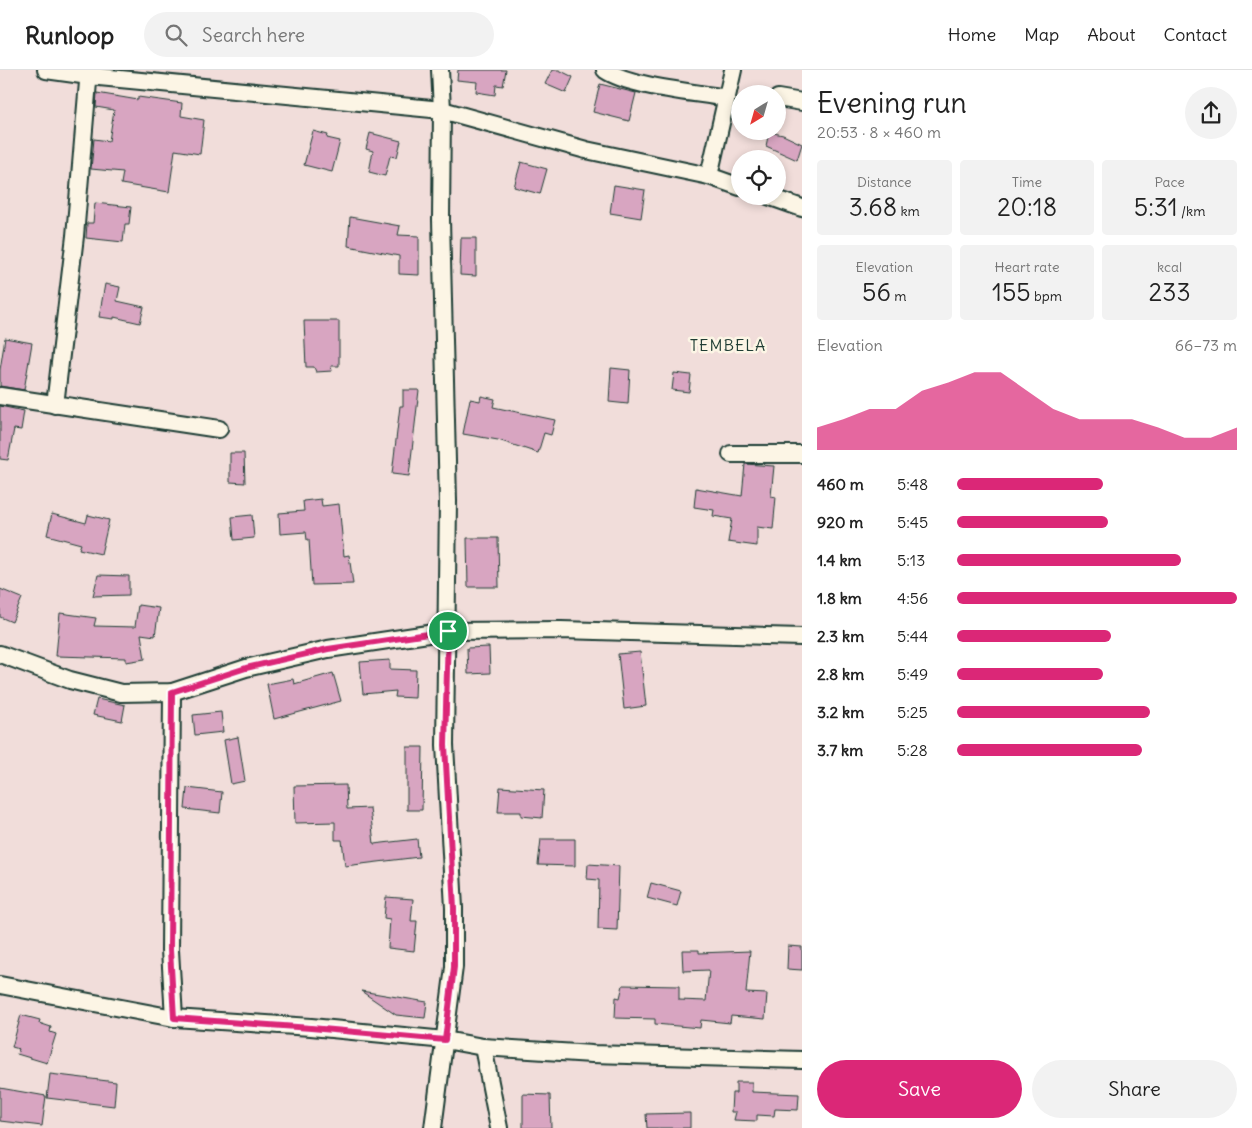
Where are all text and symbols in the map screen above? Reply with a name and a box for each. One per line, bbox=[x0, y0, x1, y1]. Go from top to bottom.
search box bbox=[144, 12, 494, 57]
text: Runloop bbox=[25, 20, 114, 50]
icon: search bbox=[162, 21, 190, 49]
text: Search here bbox=[202, 23, 305, 47]
text: Home bbox=[948, 23, 996, 46]
text: Map bbox=[1024, 23, 1059, 46]
text: About bbox=[1087, 23, 1135, 46]
text: Contact bbox=[1163, 23, 1227, 46]
north arrow bbox=[731, 85, 786, 140]
map controls bbox=[731, 85, 786, 205]
text: Evening run bbox=[817, 85, 967, 121]
button: share bbox=[1185, 87, 1237, 139]
text: 20:53 · 8 × 460 m bbox=[817, 122, 941, 142]
button: locate bbox=[731, 150, 786, 205]
text: Distance bbox=[857, 173, 912, 191]
text: Time bbox=[1012, 173, 1042, 191]
text: Pace bbox=[1154, 173, 1185, 191]
text: 3.68 bbox=[849, 191, 897, 223]
text: 20:18 bbox=[997, 191, 1057, 223]
text: 5:31 bbox=[1134, 191, 1178, 223]
text: km bbox=[897, 202, 920, 220]
text: /km bbox=[1178, 202, 1206, 220]
text: Elevation bbox=[856, 258, 913, 276]
text: Heart rate bbox=[995, 258, 1059, 276]
text: kcal bbox=[1157, 258, 1182, 276]
text: 56 bbox=[862, 276, 891, 308]
text: 155 bbox=[992, 276, 1031, 308]
text: 233 bbox=[1149, 276, 1191, 308]
text: m bbox=[891, 287, 907, 305]
text: bpm bbox=[1031, 287, 1062, 305]
district label: TEMBELA bbox=[690, 335, 766, 355]
text: Elevation bbox=[817, 335, 883, 355]
text: 66–73 m bbox=[1175, 335, 1237, 355]
text: 460 m bbox=[817, 474, 864, 494]
text: 5:48 bbox=[897, 474, 928, 494]
text: 920 m bbox=[817, 512, 863, 532]
text: 5:45 bbox=[897, 512, 928, 532]
text: 1.4 km bbox=[817, 550, 862, 570]
text: 5:13 bbox=[897, 550, 925, 570]
text: 1.8 km bbox=[817, 588, 862, 608]
text: 4:56 bbox=[897, 588, 928, 608]
pin bbox=[427, 610, 469, 652]
icon: arrive bbox=[434, 617, 462, 645]
text: 2.3 km bbox=[817, 626, 864, 646]
text: 5:44 bbox=[897, 626, 928, 646]
text: 2.8 km bbox=[817, 664, 864, 684]
text: 5:49 bbox=[897, 664, 928, 684]
text: 3.2 km bbox=[817, 702, 864, 722]
text: 5:25 bbox=[897, 702, 928, 722]
text: 3.7 km bbox=[817, 740, 863, 760]
text: 5:28 bbox=[897, 740, 928, 760]
button: Save bbox=[817, 1060, 1022, 1118]
button: Share bbox=[1032, 1060, 1237, 1118]

